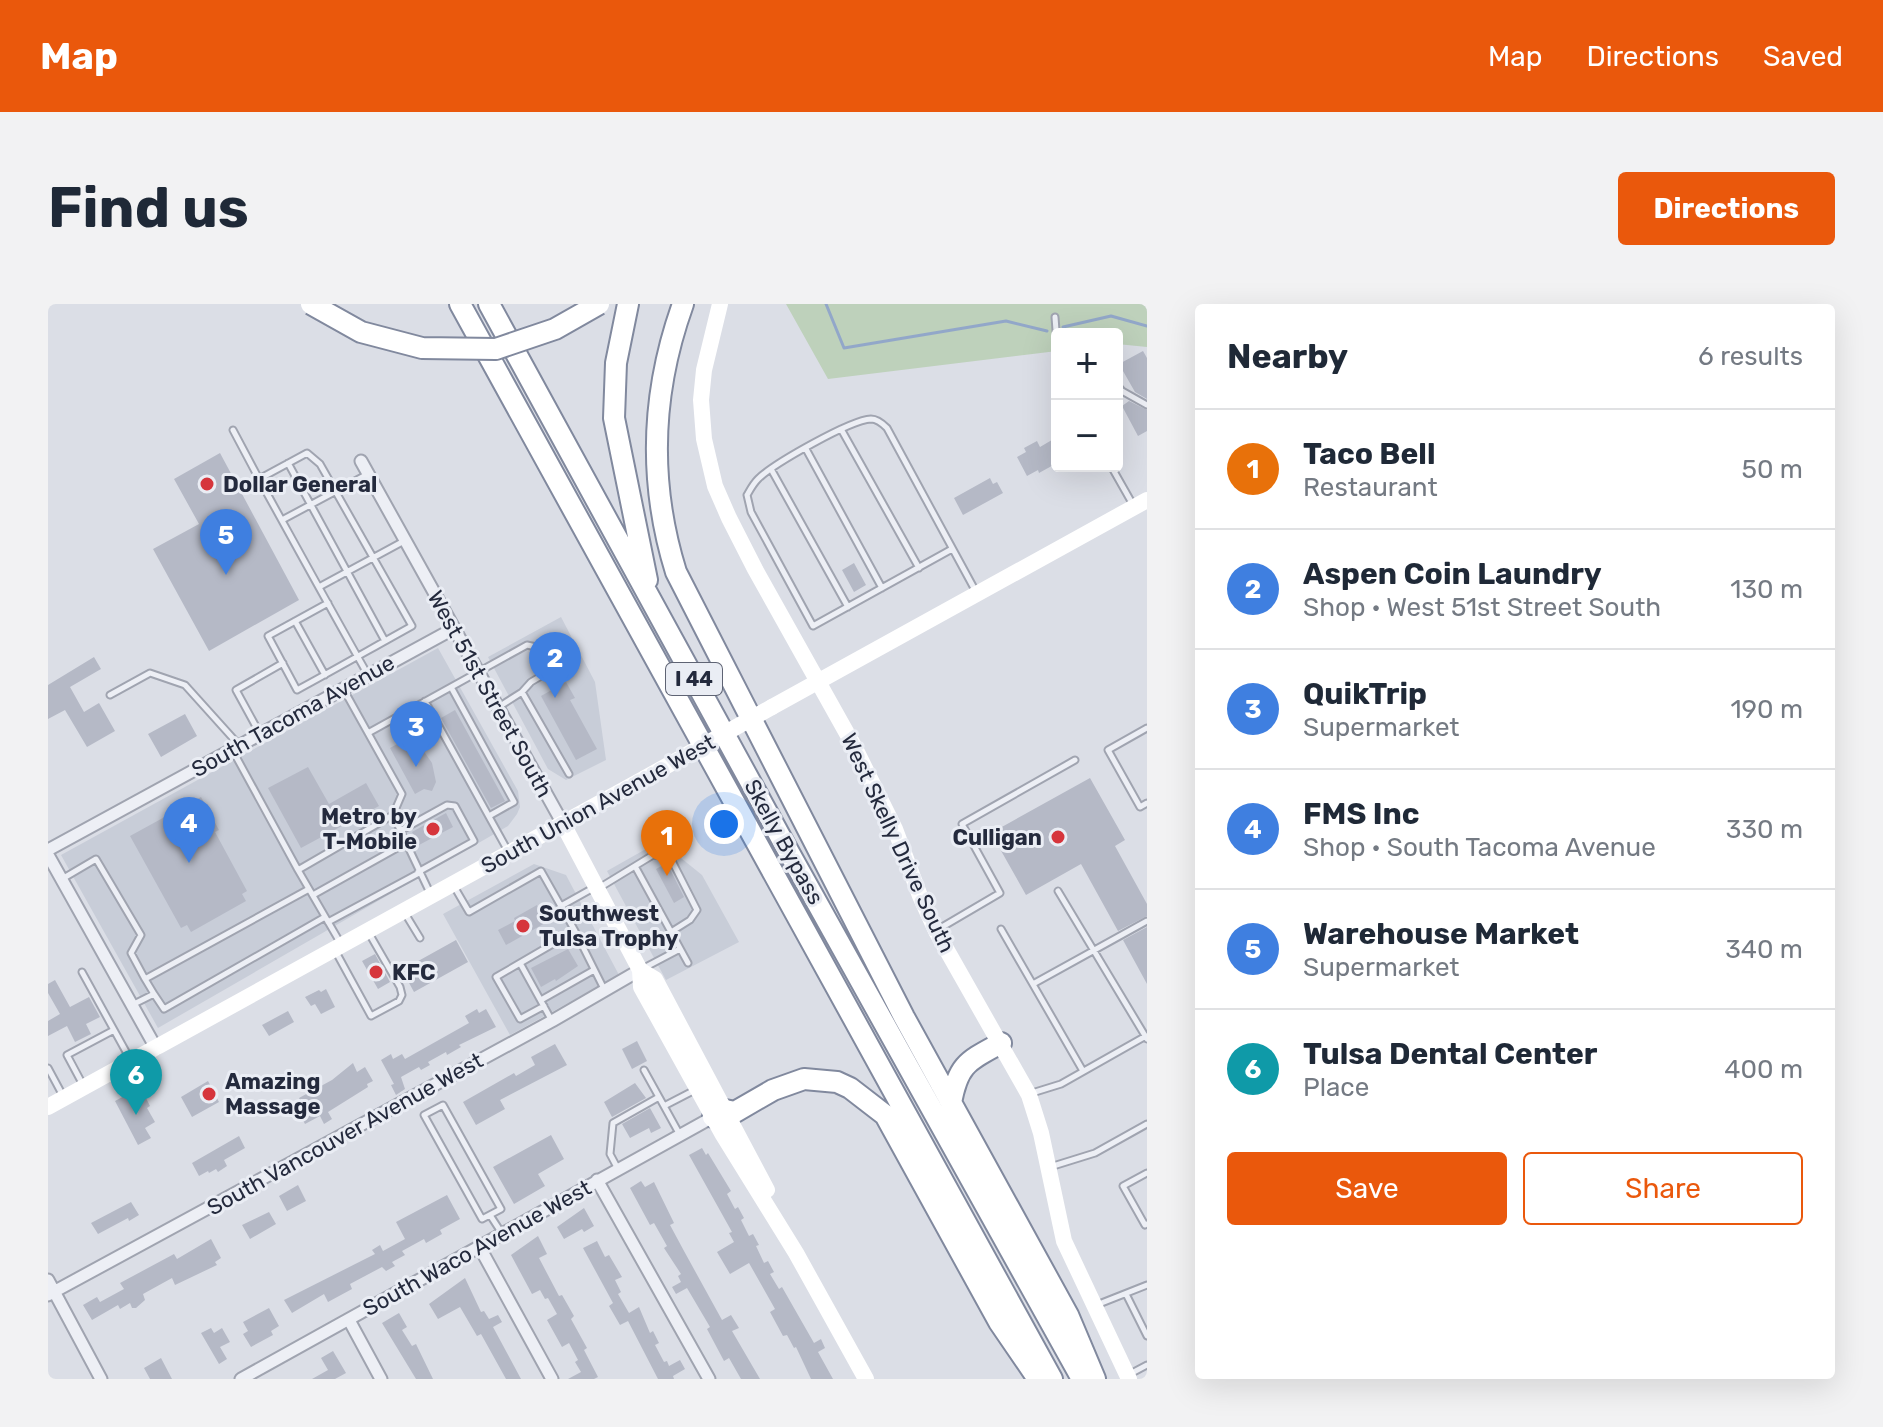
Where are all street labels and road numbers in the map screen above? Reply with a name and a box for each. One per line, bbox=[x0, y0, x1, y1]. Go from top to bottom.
street label: West 51st Street South bbox=[422, 586, 558, 802]
street label: South Tacoma Avenue bbox=[187, 649, 399, 783]
road number: I 44 bbox=[666, 663, 722, 695]
street label: South Union Avenue West bbox=[476, 728, 720, 880]
street label: West Skelly Drive South bbox=[835, 729, 961, 957]
street label: Skelly Bypass bbox=[738, 775, 830, 909]
street label: South Vancouver Avenue West bbox=[202, 1047, 488, 1221]
street label: South Waco Avenue West bbox=[358, 1174, 596, 1322]

